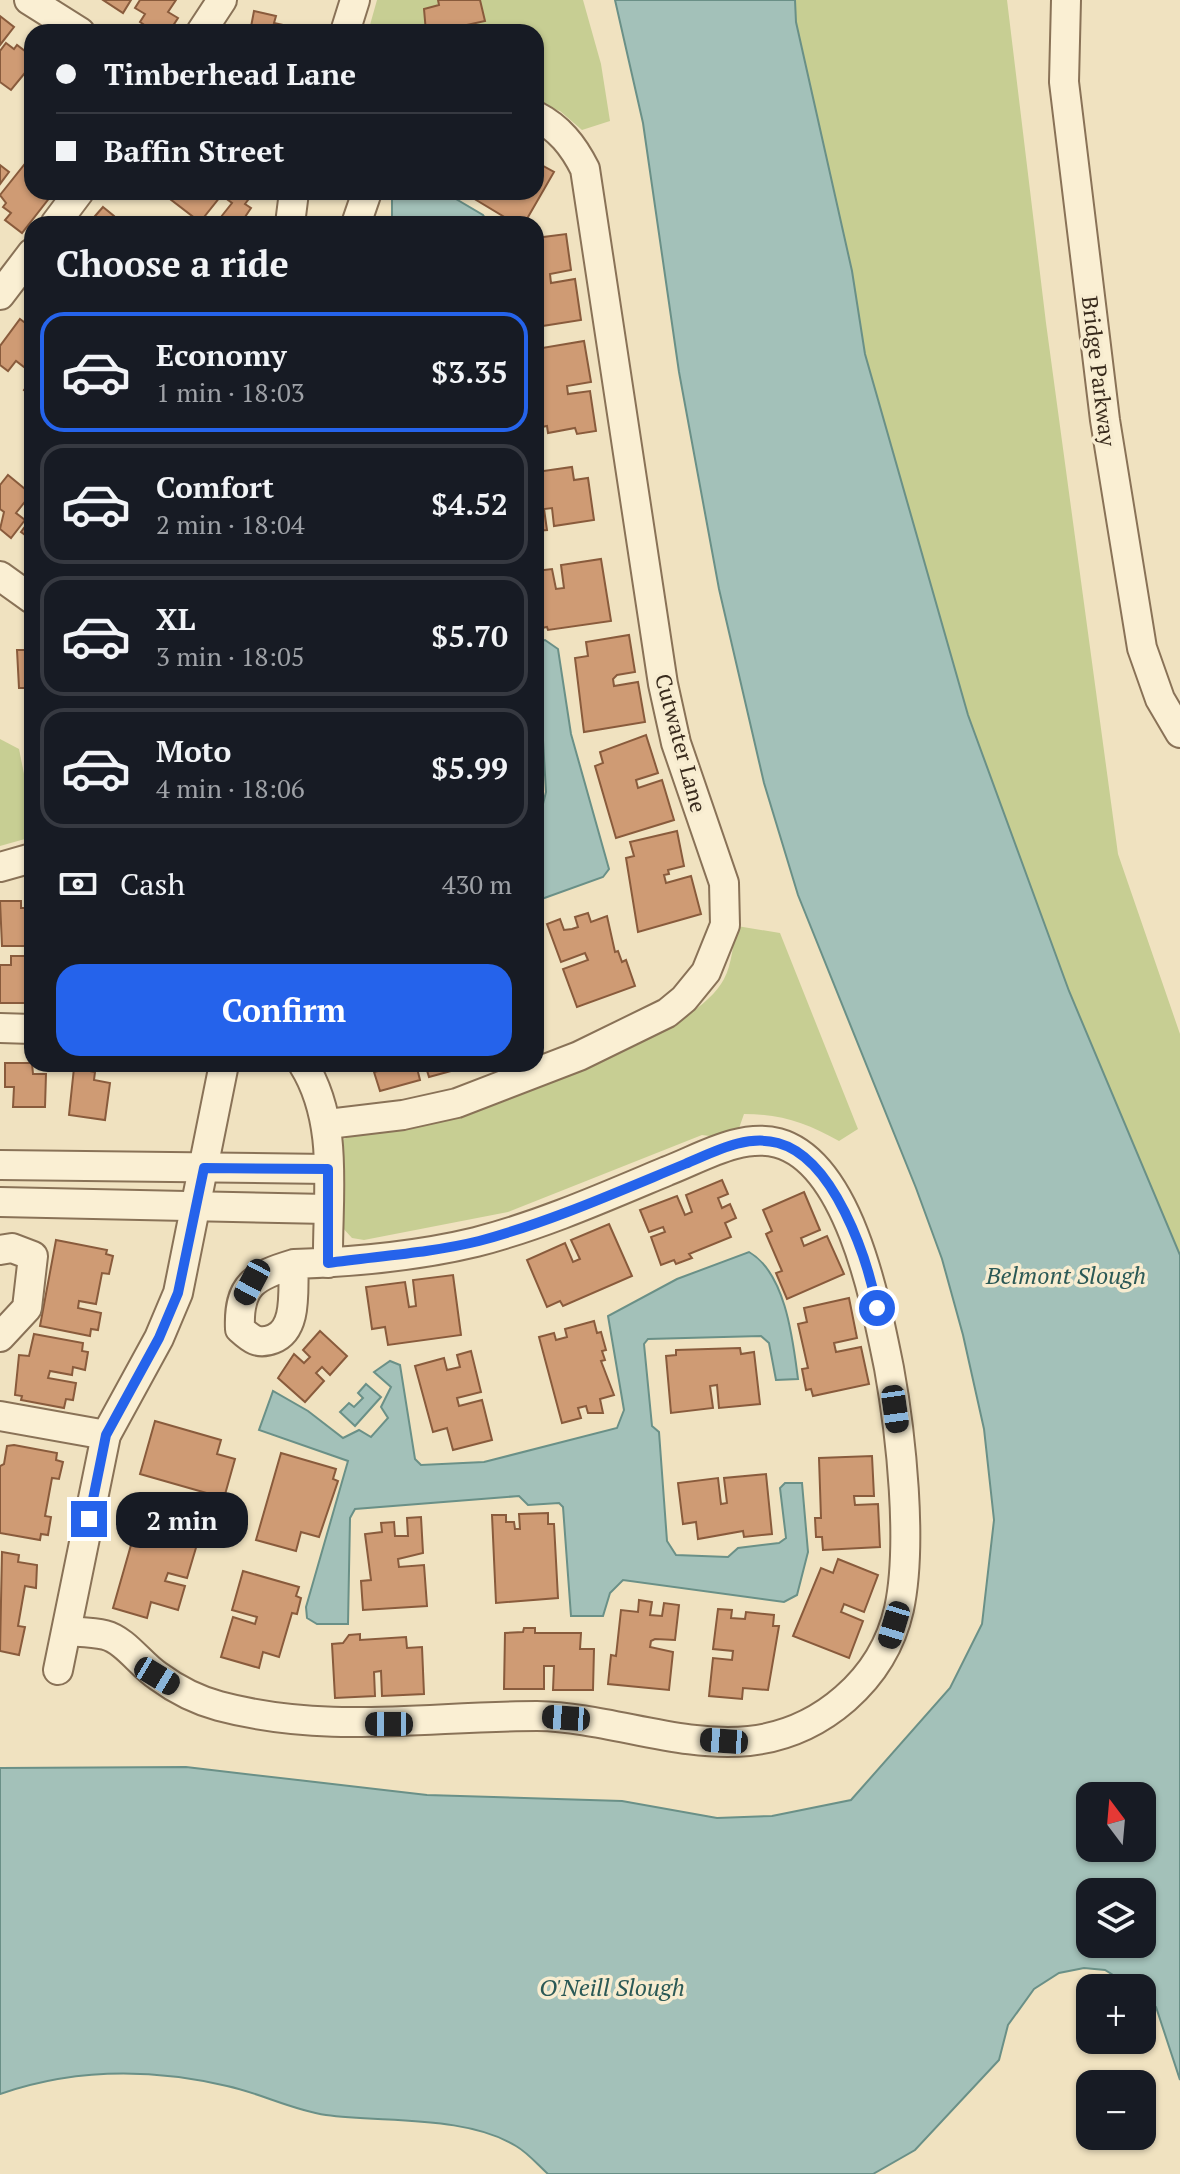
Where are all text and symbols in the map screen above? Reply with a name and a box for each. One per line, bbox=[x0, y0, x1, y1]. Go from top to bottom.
text: Timberhead Lane bbox=[104, 54, 356, 94]
text: Baffin Street bbox=[104, 131, 284, 171]
text: Choose a ride bbox=[56, 240, 289, 287]
street label: Bridge Parkway bbox=[1076, 294, 1123, 449]
text: Economy bbox=[156, 335, 287, 375]
icon: car bbox=[60, 336, 132, 408]
text: $3.35 bbox=[431, 352, 508, 392]
text: 1 min · 18:03 bbox=[156, 375, 305, 409]
text: Comfort bbox=[156, 467, 274, 507]
icon: car bbox=[60, 468, 132, 540]
text: $4.52 bbox=[431, 484, 508, 524]
text: 2 min · 18:04 bbox=[156, 507, 305, 541]
text: XL bbox=[156, 599, 195, 639]
icon: car bbox=[60, 600, 132, 672]
text: $5.70 bbox=[431, 616, 508, 656]
text: 3 min · 18:05 bbox=[156, 639, 305, 673]
street label: Cutwater Lane bbox=[649, 670, 714, 815]
text: Moto bbox=[156, 731, 231, 771]
icon: car bbox=[60, 732, 132, 804]
text: $5.99 bbox=[431, 748, 508, 788]
text: 4 min · 18:06 bbox=[156, 771, 305, 805]
icon: cash bbox=[56, 862, 100, 906]
text: Cash bbox=[120, 864, 185, 904]
text: 430 m bbox=[442, 867, 512, 901]
button: Confirm bbox=[56, 964, 512, 1056]
car bbox=[230, 1255, 274, 1309]
water label: Belmont Slough bbox=[985, 1259, 1146, 1291]
route start bbox=[859, 1290, 895, 1326]
car bbox=[880, 1384, 910, 1434]
callout: 2 min bbox=[117, 1491, 249, 1547]
route end bbox=[71, 1501, 107, 1537]
text: 2 min bbox=[146, 1503, 218, 1537]
car bbox=[876, 1599, 912, 1651]
car bbox=[130, 1653, 184, 1699]
car bbox=[541, 1704, 591, 1732]
car bbox=[365, 1712, 413, 1736]
car bbox=[699, 1727, 749, 1755]
north arrow bbox=[1076, 1782, 1156, 1862]
map controls bbox=[1076, 1782, 1156, 2150]
button: layers bbox=[1076, 1878, 1156, 1958]
water label: O'Neill Slough bbox=[539, 1971, 685, 2003]
button: + bbox=[1076, 1974, 1156, 2054]
button: − bbox=[1076, 2070, 1156, 2150]

